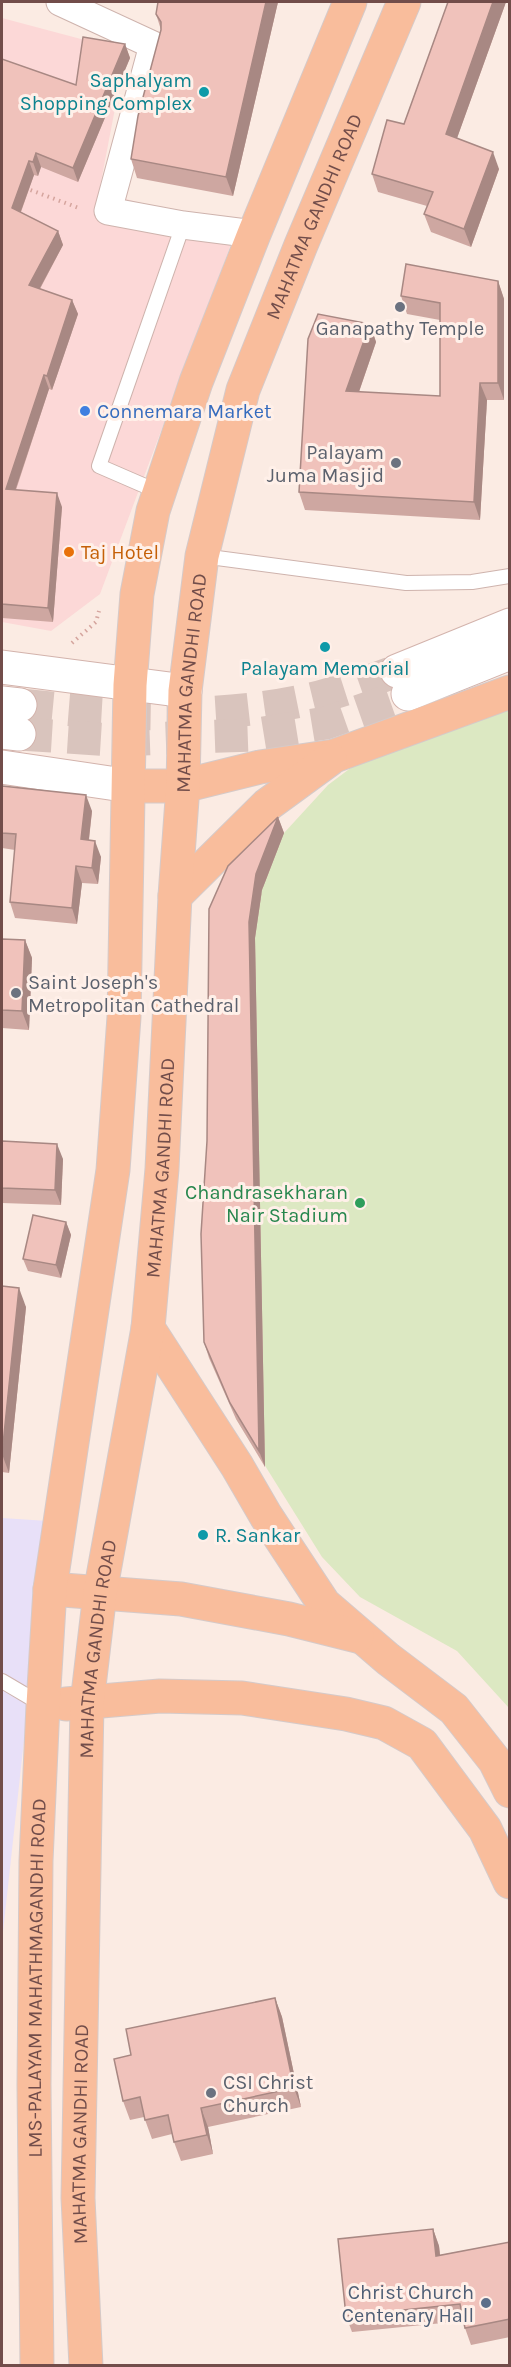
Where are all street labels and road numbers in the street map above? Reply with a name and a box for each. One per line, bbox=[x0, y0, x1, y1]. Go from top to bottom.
street label: MAHATMA GANDHI ROAD bbox=[261, 110, 367, 323]
street label: MAHATMA GANDHI ROAD bbox=[172, 572, 212, 793]
street label: MAHATMA GANDHI ROAD bbox=[141, 1057, 179, 1279]
street label: MAHATMA GANDHI ROAD bbox=[75, 1538, 121, 1759]
street label: LMS-PALAYAM MAHATHMAGANDHI ROAD bbox=[23, 1798, 51, 2158]
street label: MAHATMA GANDHI ROAD bbox=[67, 2024, 93, 2245]

